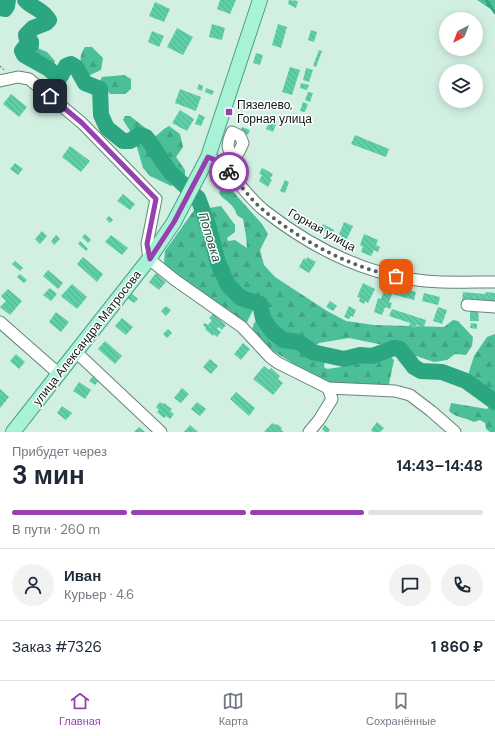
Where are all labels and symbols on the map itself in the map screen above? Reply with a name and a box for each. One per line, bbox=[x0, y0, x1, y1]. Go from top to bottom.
north arrow bbox=[439, 12, 483, 56]
pin bbox=[33, 79, 67, 113]
place label: Пязелево, Горная улица bbox=[237, 97, 312, 127]
marker: Пязелево, Горная улица bbox=[224, 107, 234, 117]
courier bbox=[209, 152, 249, 192]
street label: Горная улица bbox=[285, 205, 359, 255]
water label: Поповка bbox=[194, 210, 226, 264]
pin bbox=[379, 259, 413, 293]
street label: улица Александра Матросова bbox=[29, 267, 145, 409]

